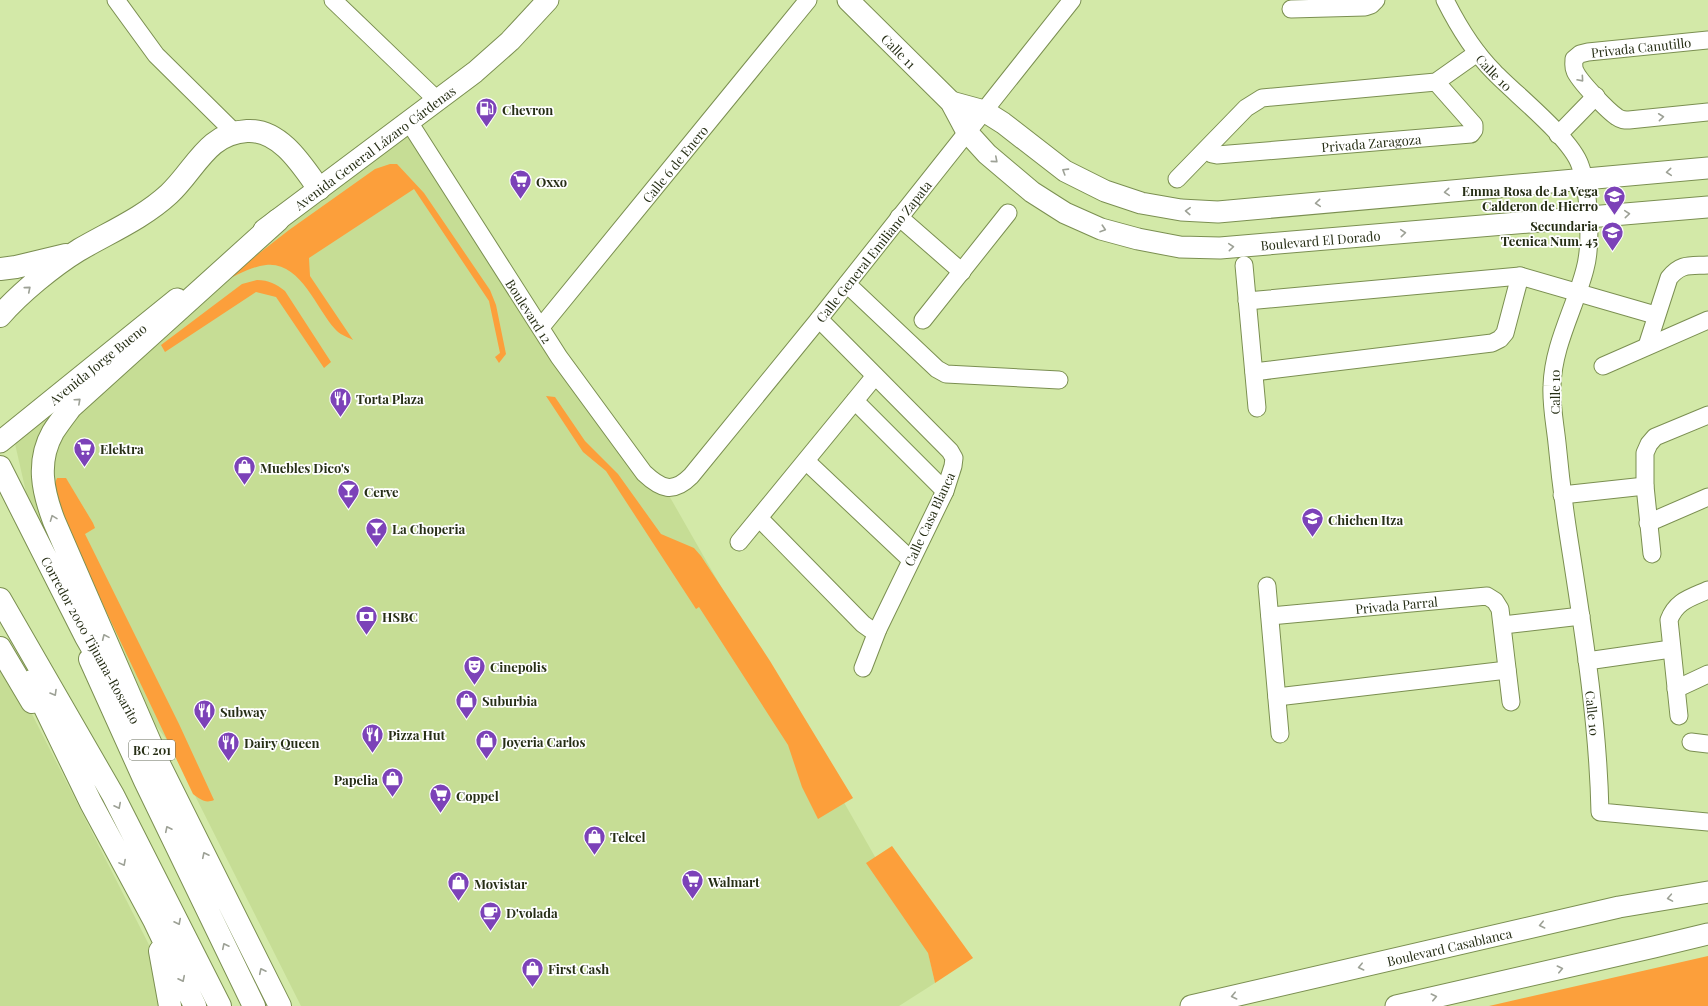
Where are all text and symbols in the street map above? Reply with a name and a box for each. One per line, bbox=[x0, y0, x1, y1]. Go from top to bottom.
street label: Calle 11 bbox=[878, 30, 920, 72]
street label: Privada Canutillo bbox=[1590, 33, 1692, 61]
street label: Calle 10 bbox=[1473, 50, 1516, 94]
one-way arrow bbox=[1577, 74, 1584, 82]
street label: Avenida General Lázaro Cárdenas bbox=[290, 81, 459, 214]
fuel station icon: Chevron bbox=[473, 96, 499, 129]
place label: Chevron bbox=[502, 101, 553, 118]
one-way arrow bbox=[1658, 113, 1664, 122]
street label: Calle 6 de Enero bbox=[638, 121, 711, 206]
street label: Privada Zaragoza bbox=[1321, 130, 1422, 155]
one-way arrow bbox=[990, 155, 997, 162]
one-way arrow bbox=[1666, 167, 1672, 176]
supermarket icon: Oxxo bbox=[508, 168, 534, 201]
one-way arrow bbox=[1063, 169, 1070, 176]
place label: Oxxo bbox=[536, 173, 567, 190]
street label: Calle General Emiliano Zapata bbox=[811, 176, 935, 325]
place label: Emma Rosa de La Vega Calderon de Hierro bbox=[1462, 182, 1598, 214]
school or university icon: Emma Rosa de La Vega Calderon de Hierro bbox=[1601, 184, 1627, 217]
one-way arrow bbox=[1444, 187, 1450, 196]
one-way arrow bbox=[1315, 199, 1321, 208]
one-way arrow bbox=[1185, 206, 1191, 215]
one-way arrow bbox=[1624, 210, 1630, 219]
place label: Secundaria Tecnica Num. 45 bbox=[1501, 217, 1598, 249]
school or university icon: Secundaria Tecnica Num. 45 bbox=[1600, 219, 1626, 252]
one-way arrow bbox=[1100, 224, 1107, 233]
street label: Boulevard El Dorado bbox=[1260, 226, 1381, 253]
one-way arrow bbox=[1400, 228, 1406, 237]
one-way arrow bbox=[1228, 242, 1234, 251]
street label: Boulevard 12 bbox=[503, 275, 556, 346]
one-way arrow bbox=[23, 286, 30, 293]
street label: Avenida Jorge Bueno bbox=[44, 319, 149, 409]
street label: Calle 10 bbox=[1546, 369, 1563, 415]
restaurant icon: Torta Plaza bbox=[328, 385, 354, 418]
place label: Torta Plaza bbox=[356, 390, 424, 407]
one-way arrow bbox=[73, 398, 81, 405]
supermarket icon: Elektra bbox=[71, 435, 97, 468]
place label: Elektra bbox=[100, 440, 144, 457]
shop icon: Muebles Dico's bbox=[232, 454, 258, 487]
place label: Muebles Dico's bbox=[260, 459, 350, 476]
street label: Calle Casa Blanca bbox=[900, 469, 958, 569]
bar icon: Cerve bbox=[336, 478, 362, 511]
place label: Cerve bbox=[364, 483, 399, 500]
school or university icon: Chichen Itza bbox=[1299, 506, 1325, 539]
place label: Chichen Itza bbox=[1328, 511, 1404, 528]
one-way arrow bbox=[49, 515, 57, 522]
bar icon: La Choperia bbox=[363, 515, 389, 548]
place label: La Choperia bbox=[392, 520, 465, 537]
street label: Corredor 2000 Tijuana-Rosarito bbox=[38, 553, 144, 727]
street label: Privada Parral bbox=[1354, 592, 1439, 617]
bank icon: HSBC bbox=[353, 603, 379, 636]
place label: HSBC bbox=[382, 608, 418, 625]
one-way arrow bbox=[101, 634, 109, 641]
theatre icon: Cinepolis bbox=[461, 653, 487, 686]
place label: Cinepolis bbox=[490, 658, 547, 675]
shop icon: Suburbia bbox=[453, 687, 479, 720]
one-way arrow bbox=[50, 689, 57, 697]
street label: Calle 10 bbox=[1583, 690, 1604, 737]
place label: Suburbia bbox=[482, 692, 537, 709]
restaurant icon: Subway bbox=[191, 698, 217, 731]
place label: Subway bbox=[220, 703, 267, 720]
restaurant icon: Pizza Hut bbox=[359, 721, 385, 754]
place label: Pizza Hut bbox=[388, 726, 446, 743]
shop icon: Joyeria Carlos bbox=[474, 728, 500, 761]
restaurant icon: Dairy Queen bbox=[216, 729, 242, 762]
place label: Joyeria Carlos bbox=[501, 733, 585, 750]
place label: Dairy Queen bbox=[244, 734, 320, 751]
road number: BC 201 bbox=[129, 740, 175, 760]
shop icon: Papelia bbox=[380, 766, 406, 799]
place label: Papelia bbox=[334, 771, 378, 788]
supermarket icon: Coppel bbox=[427, 782, 453, 815]
place label: Coppel bbox=[456, 787, 499, 804]
one-way arrow bbox=[114, 802, 121, 810]
shop icon: Telcel bbox=[582, 823, 608, 856]
one-way arrow bbox=[165, 825, 173, 833]
place label: Telcel bbox=[610, 828, 646, 845]
one-way arrow bbox=[202, 851, 210, 859]
one-way arrow bbox=[118, 859, 126, 866]
supermarket icon: Walmart bbox=[679, 868, 705, 901]
shop icon: Movistar bbox=[446, 870, 472, 903]
place label: Walmart bbox=[707, 873, 760, 890]
place label: Movistar bbox=[474, 875, 527, 892]
one-way arrow bbox=[1666, 894, 1673, 902]
cafe icon: D'volada bbox=[478, 899, 504, 932]
place label: D'volada bbox=[506, 904, 558, 921]
one-way arrow bbox=[173, 918, 180, 925]
one-way arrow bbox=[1539, 920, 1546, 929]
street label: Boulevard Casablanca bbox=[1385, 923, 1514, 969]
one-way arrow bbox=[222, 942, 230, 950]
shop icon: First Cash bbox=[519, 955, 545, 988]
place label: First Cash bbox=[548, 960, 609, 977]
one-way arrow bbox=[1358, 962, 1364, 970]
one-way arrow bbox=[1557, 965, 1564, 973]
one-way arrow bbox=[259, 968, 267, 975]
one-way arrow bbox=[177, 975, 185, 982]
one-way arrow bbox=[1231, 991, 1238, 1000]
one-way arrow bbox=[1430, 994, 1437, 1002]

